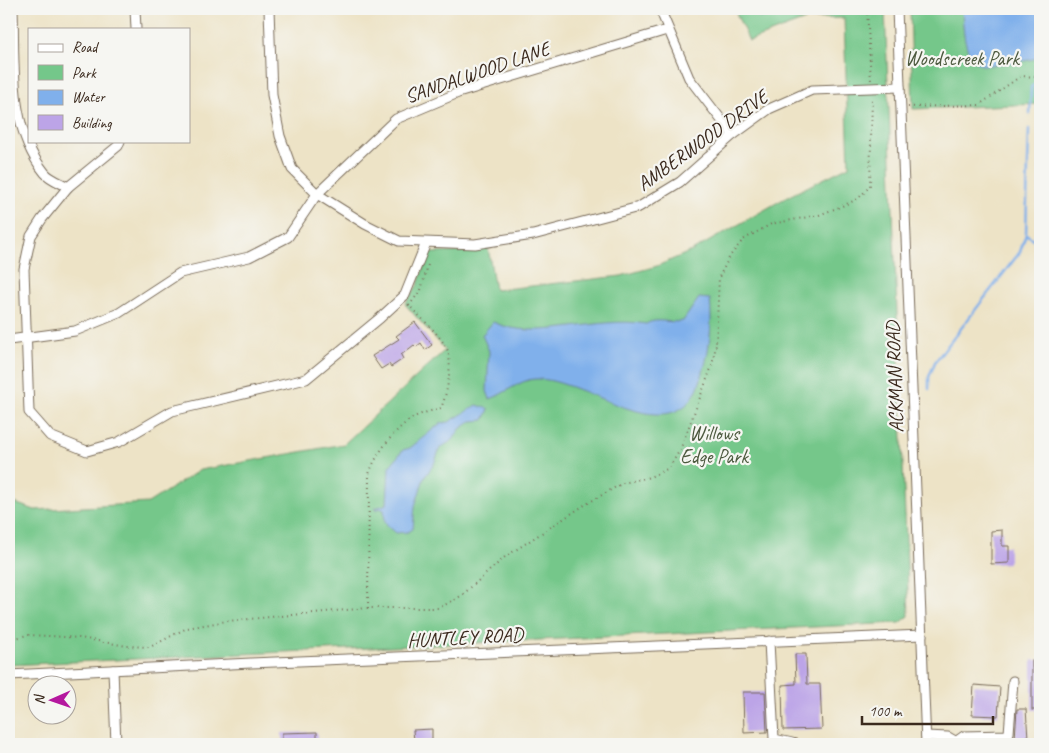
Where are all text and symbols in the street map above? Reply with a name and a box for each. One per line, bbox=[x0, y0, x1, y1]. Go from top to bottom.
legend bbox=[28, 28, 190, 142]
street label: SANDALWOOD LANE bbox=[401, 35, 556, 109]
text: Road bbox=[72, 38, 99, 57]
park label: Woodscreek Park bbox=[905, 46, 1021, 71]
text: Park bbox=[72, 64, 97, 83]
street label: AMBERWOOD DRIVE bbox=[632, 83, 775, 196]
text: Water bbox=[72, 88, 106, 107]
text: Building bbox=[72, 114, 112, 133]
street label: ACKMAN ROAD bbox=[880, 318, 909, 433]
park label: Willows Edge Park bbox=[680, 421, 750, 469]
street label: HUNTLEY ROAD bbox=[407, 622, 525, 653]
north arrow bbox=[28, 676, 78, 726]
text: N bbox=[31, 693, 48, 705]
scale bar bbox=[862, 693, 993, 725]
text: 100 m bbox=[869, 702, 903, 721]

